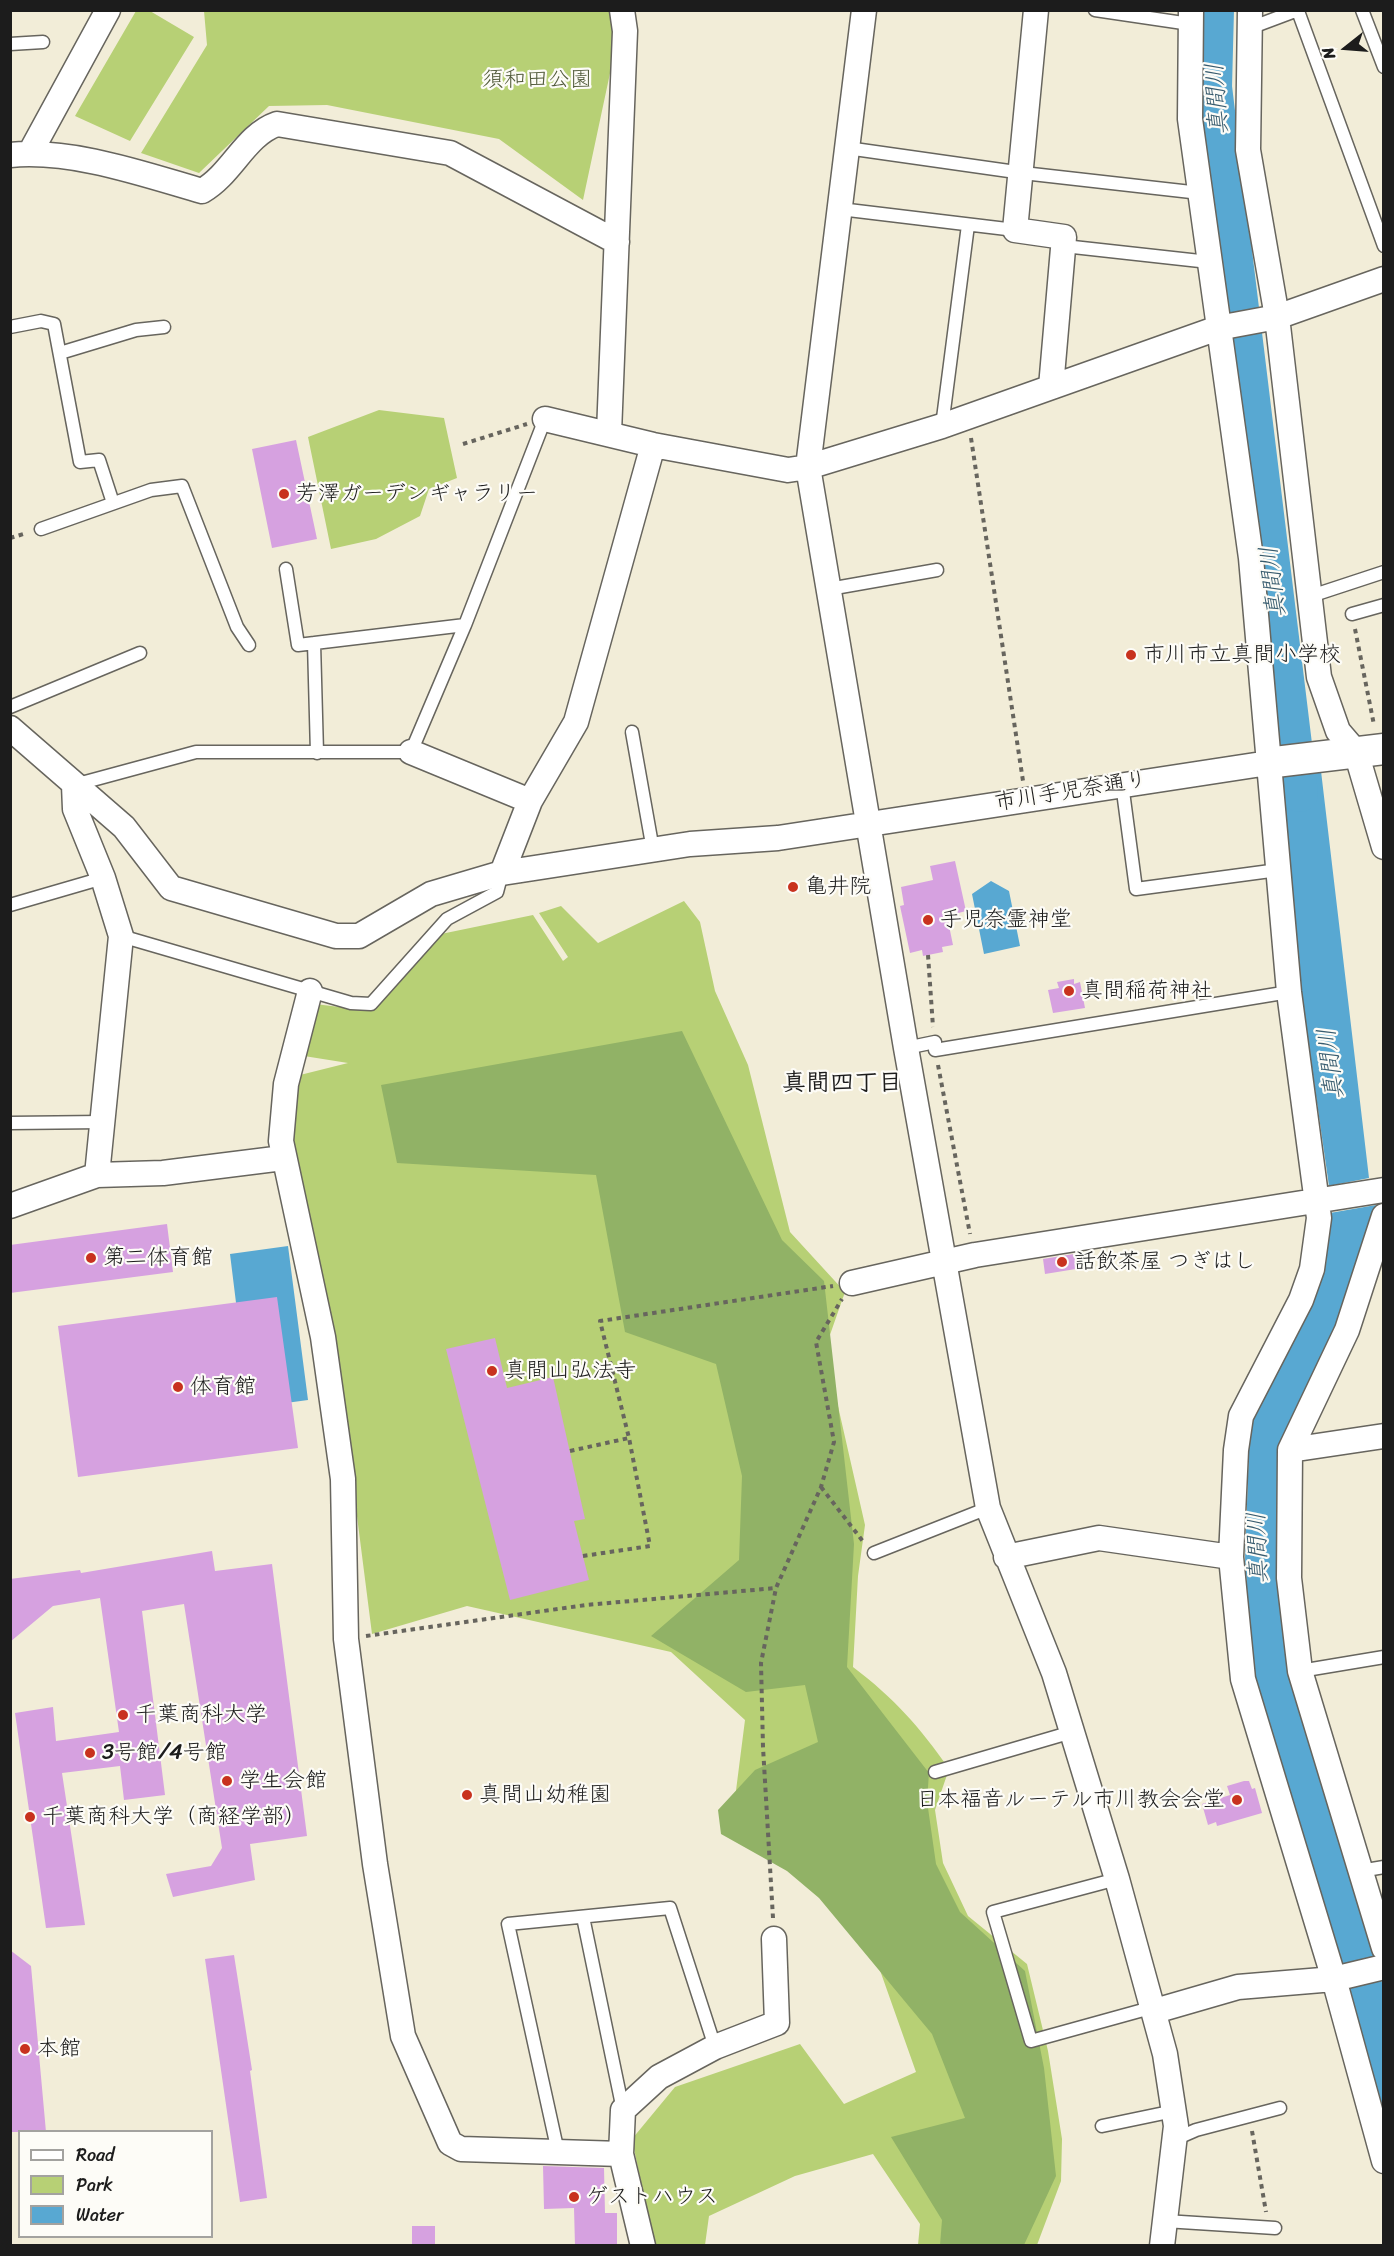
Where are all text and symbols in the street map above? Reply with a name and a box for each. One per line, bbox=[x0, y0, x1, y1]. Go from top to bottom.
north arrow bbox=[1316, 18, 1376, 78]
text: N bbox=[1313, 44, 1344, 63]
water label: 真間川 bbox=[1201, 62, 1235, 136]
park label: 須和田公園 bbox=[482, 67, 592, 93]
place label: 芳澤ガーデンギャラリー bbox=[296, 481, 538, 507]
marker: 芳澤ガーデンギャラリー bbox=[277, 487, 291, 501]
water label: 真間川 bbox=[1255, 545, 1293, 619]
place label: 市川市立真間小学校 bbox=[1143, 642, 1341, 668]
marker: 市川市立真間小学校 bbox=[1124, 648, 1138, 662]
street label: 市川手児奈通り bbox=[993, 767, 1149, 817]
place label: 亀井院 bbox=[805, 874, 871, 900]
marker: 亀井院 bbox=[786, 880, 800, 894]
place label: 手児奈霊神堂 bbox=[940, 907, 1072, 933]
marker: 手児奈霊神堂 bbox=[921, 913, 935, 927]
place label: 真間稲荷神社 bbox=[1081, 978, 1213, 1004]
marker: 真間稲荷神社 bbox=[1062, 984, 1076, 998]
water label: 真間川 bbox=[1313, 1027, 1351, 1101]
district label: 真間四丁目 bbox=[782, 1070, 902, 1098]
place label: 第二体育館 bbox=[103, 1245, 213, 1271]
place label: 話飲茶屋 つぎはし bbox=[1074, 1249, 1256, 1275]
marker: 第二体育館 bbox=[84, 1251, 98, 1265]
marker: 話飲茶屋 つぎはし bbox=[1055, 1255, 1069, 1269]
place label: 真間山弘法寺 bbox=[504, 1358, 636, 1384]
marker: 真間山弘法寺 bbox=[485, 1364, 499, 1378]
place label: 体育館 bbox=[190, 1374, 256, 1400]
marker: 体育館 bbox=[171, 1380, 185, 1394]
water label: 真間川 bbox=[1243, 1512, 1275, 1584]
place label: 千葉商科大学 bbox=[135, 1702, 267, 1728]
marker: 千葉商科大学 bbox=[116, 1708, 130, 1722]
place label: 3号館/4号館 bbox=[102, 1740, 227, 1766]
marker: 3号館/4号館 bbox=[83, 1746, 97, 1760]
place label: 学生会館 bbox=[239, 1768, 327, 1794]
marker: 学生会館 bbox=[220, 1774, 234, 1788]
place label: 真間山幼稚園 bbox=[479, 1782, 611, 1808]
place label: 日本福音ルーテル市川教会会堂 bbox=[916, 1787, 1225, 1813]
marker: 真間山幼稚園 bbox=[460, 1788, 474, 1802]
marker: 日本福音ルーテル市川教会会堂 bbox=[1230, 1793, 1244, 1807]
place label: 千葉商科大学（商経学部） bbox=[42, 1804, 306, 1830]
marker: 千葉商科大学（商経学部） bbox=[23, 1810, 37, 1824]
place label: 本館 bbox=[37, 2036, 81, 2062]
marker: 本館 bbox=[18, 2042, 32, 2056]
legend bbox=[18, 2130, 213, 2238]
text: Road bbox=[76, 2139, 115, 2171]
text: Park bbox=[76, 2169, 113, 2201]
place label: ゲストハウス bbox=[586, 2184, 718, 2210]
marker: ゲストハウス bbox=[567, 2190, 581, 2204]
text: Water bbox=[76, 2199, 123, 2231]

